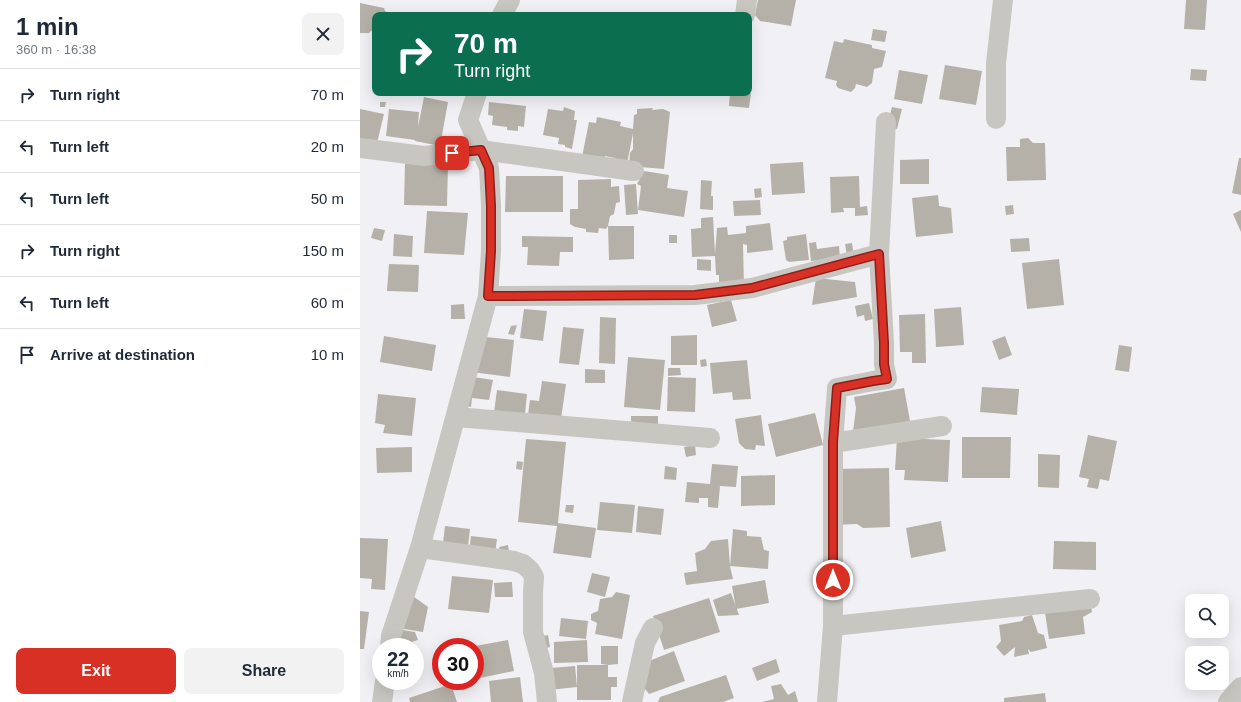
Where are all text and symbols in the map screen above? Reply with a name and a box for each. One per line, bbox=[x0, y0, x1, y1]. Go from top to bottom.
text: 1 min bbox=[16, 13, 79, 40]
button: close bbox=[302, 13, 344, 55]
icon: right bbox=[388, 28, 440, 80]
text: 70 m bbox=[454, 28, 518, 59]
text: 360 m · 16:38 bbox=[16, 42, 96, 57]
text: Turn right bbox=[454, 61, 530, 81]
icon: right bbox=[16, 84, 38, 106]
text: Turn right bbox=[50, 86, 120, 103]
text: 70 m bbox=[311, 86, 344, 103]
icon: left bbox=[16, 136, 38, 158]
pin bbox=[435, 136, 469, 170]
text: Turn left bbox=[50, 138, 109, 155]
text: 20 m bbox=[311, 138, 344, 155]
icon: arrive bbox=[441, 142, 463, 164]
icon: left bbox=[16, 188, 38, 210]
text: Turn left bbox=[50, 190, 109, 207]
text: 50 m bbox=[311, 190, 344, 207]
icon: right bbox=[16, 240, 38, 262]
text: Turn right bbox=[50, 242, 120, 259]
text: 150 m bbox=[302, 242, 344, 259]
icon: left bbox=[16, 292, 38, 314]
text: Turn left bbox=[50, 294, 109, 311]
text: 60 m bbox=[311, 294, 344, 311]
icon: arrive bbox=[16, 344, 38, 366]
text: Arrive at destination bbox=[50, 346, 195, 363]
text: 10 m bbox=[311, 346, 344, 363]
position arrow bbox=[812, 559, 854, 601]
map controls bbox=[1185, 594, 1229, 690]
button: search bbox=[1185, 594, 1229, 638]
speed limit sign: 30 bbox=[432, 638, 484, 690]
button: layers bbox=[1185, 646, 1229, 690]
button: Exit bbox=[16, 648, 176, 694]
button: Share bbox=[184, 648, 344, 694]
text: 22 bbox=[387, 648, 409, 670]
text: km/h bbox=[387, 668, 409, 679]

